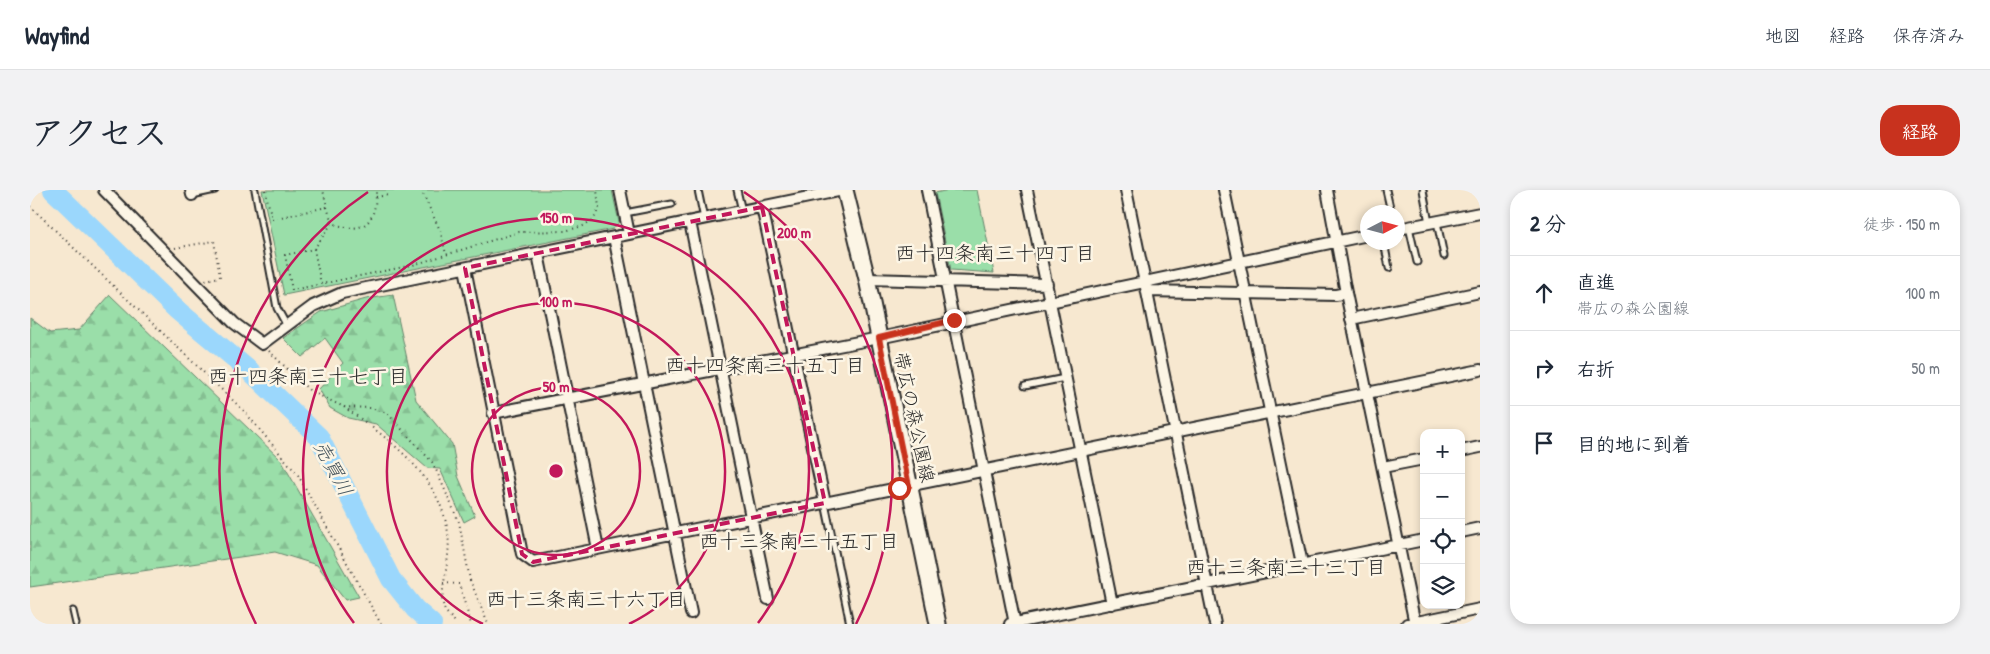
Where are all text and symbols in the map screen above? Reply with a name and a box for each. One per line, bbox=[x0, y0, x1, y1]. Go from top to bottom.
text: Wayfind bbox=[25, 19, 89, 51]
text: 地図 bbox=[1765, 23, 1801, 48]
text: 経路 bbox=[1829, 23, 1865, 48]
text: 保存済み bbox=[1893, 23, 1965, 48]
button: 経路 bbox=[1880, 105, 1960, 156]
text: アクセス bbox=[30, 109, 168, 156]
north arrow bbox=[1360, 205, 1405, 250]
text: 150 m bbox=[540, 207, 572, 228]
text: 2 分 bbox=[1530, 209, 1566, 238]
text: 徒歩 · 150 m bbox=[1863, 213, 1940, 235]
text: 200 m bbox=[777, 222, 811, 243]
district label: 西十四条南三十四丁目 bbox=[895, 239, 1095, 266]
text: 直進 bbox=[1577, 269, 1615, 295]
icon: ahead bbox=[1530, 279, 1558, 307]
text: 100 m bbox=[1905, 282, 1940, 304]
text: 100 m bbox=[540, 291, 572, 312]
text: 帯広の森公園線 bbox=[1577, 297, 1689, 319]
route end bbox=[943, 309, 966, 332]
street label: 帯広の森公園線 bbox=[888, 349, 942, 485]
district label: 西十四条南三十五丁目 bbox=[665, 351, 865, 378]
icon: right bbox=[1530, 354, 1558, 382]
text: 右折 bbox=[1577, 356, 1615, 382]
text: 50 m bbox=[1912, 357, 1940, 379]
district label: 西十四条南三十七丁目 bbox=[208, 362, 408, 389]
text: 50 m bbox=[543, 376, 569, 397]
map controls bbox=[1420, 429, 1465, 609]
button: + bbox=[1420, 429, 1465, 474]
icon: arrive bbox=[1530, 429, 1558, 457]
text: 目的地に到着 bbox=[1577, 431, 1691, 457]
water label: 売買川 bbox=[308, 435, 360, 501]
centre of rings bbox=[547, 462, 565, 480]
button: − bbox=[1420, 474, 1465, 519]
route start bbox=[888, 477, 911, 500]
button: locate bbox=[1420, 519, 1465, 564]
district label: 西十三条南三十五丁目 bbox=[699, 527, 899, 554]
district label: 西十三条南三十三丁目 bbox=[1186, 553, 1386, 580]
button: layers bbox=[1420, 564, 1465, 609]
district label: 西十三条南三十六丁目 bbox=[486, 585, 686, 612]

